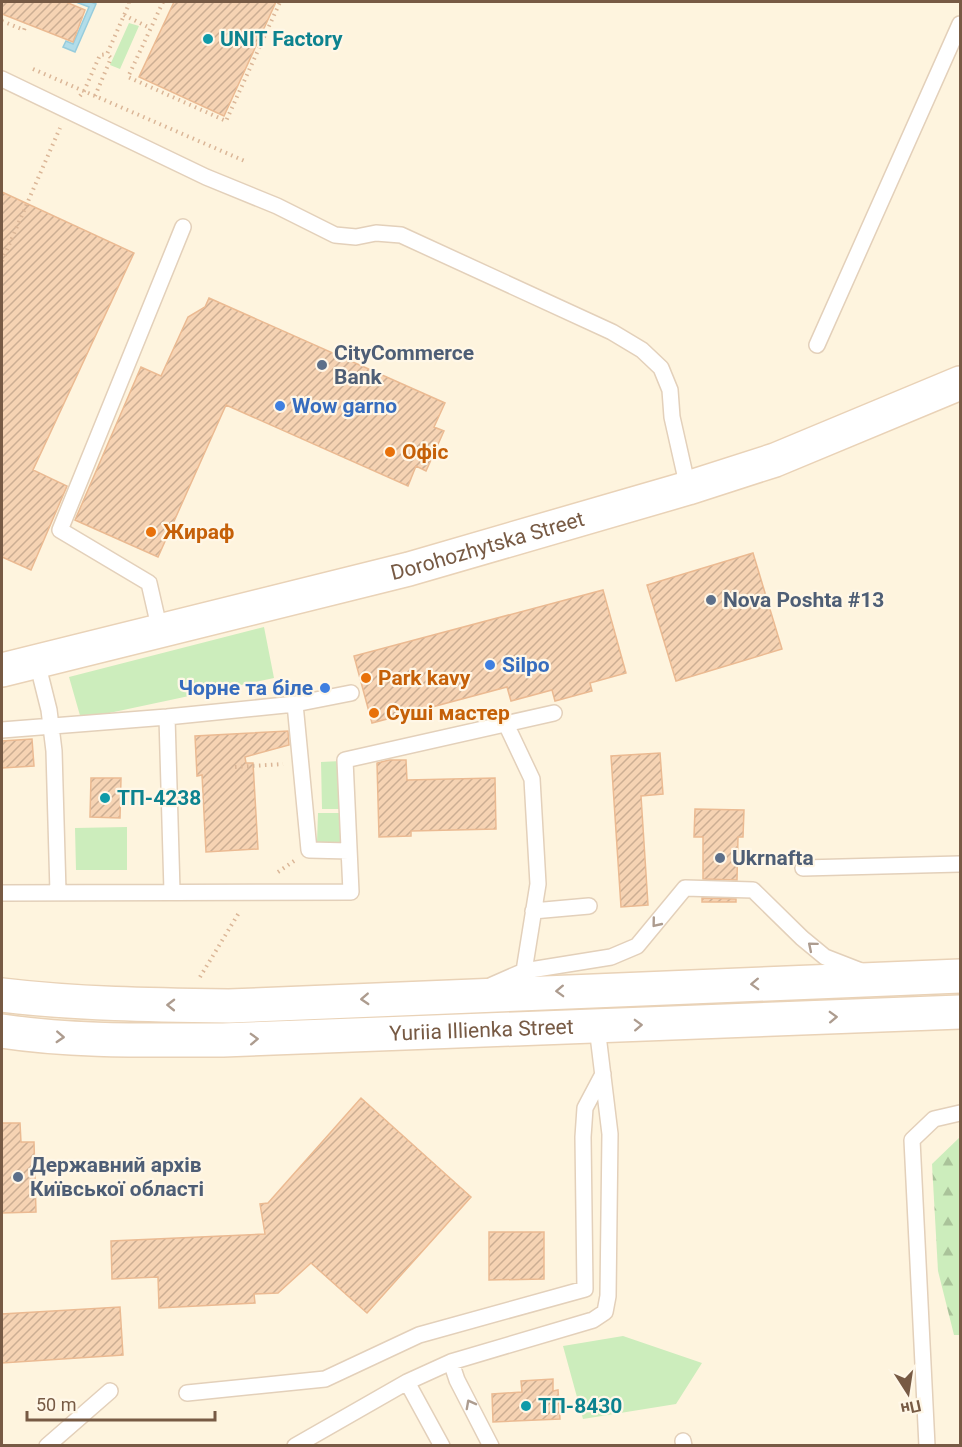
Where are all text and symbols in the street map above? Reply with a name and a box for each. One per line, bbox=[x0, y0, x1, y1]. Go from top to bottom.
place label: UNIT Factory bbox=[220, 27, 343, 51]
marker: UNIT Factory bbox=[201, 32, 215, 46]
place label: CityCommerce Bank bbox=[334, 341, 474, 389]
marker: CityCommerce Bank bbox=[315, 358, 329, 372]
place label: Wow garno bbox=[292, 394, 397, 418]
marker: Wow garno bbox=[273, 399, 287, 413]
place label: Офіс bbox=[402, 440, 448, 464]
marker: Офіс bbox=[383, 445, 397, 459]
street label: Dorohozhytska Street bbox=[388, 507, 587, 585]
place label: Жираф bbox=[163, 520, 234, 544]
marker: Жираф bbox=[144, 525, 158, 539]
place label: Nova Poshta #13 bbox=[723, 588, 884, 612]
marker: Nova Poshta #13 bbox=[704, 593, 718, 607]
place label: Silpo bbox=[502, 653, 550, 677]
marker: Silpo bbox=[483, 658, 497, 672]
place label: Park kavy bbox=[378, 666, 471, 690]
marker: Park kavy bbox=[359, 671, 373, 685]
place label: Чорне та біле bbox=[179, 676, 313, 700]
marker: Чорне та біле bbox=[318, 681, 332, 695]
place label: Суші мастер bbox=[386, 701, 510, 725]
marker: Суші мастер bbox=[367, 706, 381, 720]
place label: ТП-4238 bbox=[117, 786, 201, 810]
marker: ТП-4238 bbox=[98, 791, 112, 805]
place label: Ukrnafta bbox=[732, 846, 814, 870]
marker: Ukrnafta bbox=[713, 851, 727, 865]
one-way arrow bbox=[652, 916, 663, 927]
one-way arrow bbox=[808, 943, 819, 954]
one-way arrow bbox=[751, 977, 760, 990]
one-way arrow bbox=[556, 985, 565, 997]
one-way arrow bbox=[361, 993, 370, 1006]
one-way arrow bbox=[166, 999, 175, 1011]
one-way arrow bbox=[829, 1011, 838, 1024]
street label: Yuriia Illienka Street bbox=[389, 1015, 574, 1046]
one-way arrow bbox=[634, 1019, 643, 1032]
one-way arrow bbox=[55, 1031, 64, 1044]
one-way arrow bbox=[250, 1033, 259, 1045]
place label: Державний архів Київської області bbox=[30, 1153, 204, 1201]
marker: Державний архів Київської області bbox=[11, 1170, 25, 1184]
north arrow bbox=[878, 1363, 938, 1423]
scale bar bbox=[27, 1384, 214, 1422]
text: 50 m bbox=[36, 1394, 76, 1415]
place label: ТП-8430 bbox=[538, 1394, 622, 1418]
text: Пн bbox=[899, 1396, 923, 1419]
marker: ТП-8430 bbox=[519, 1399, 533, 1413]
one-way arrow bbox=[466, 1400, 477, 1411]

